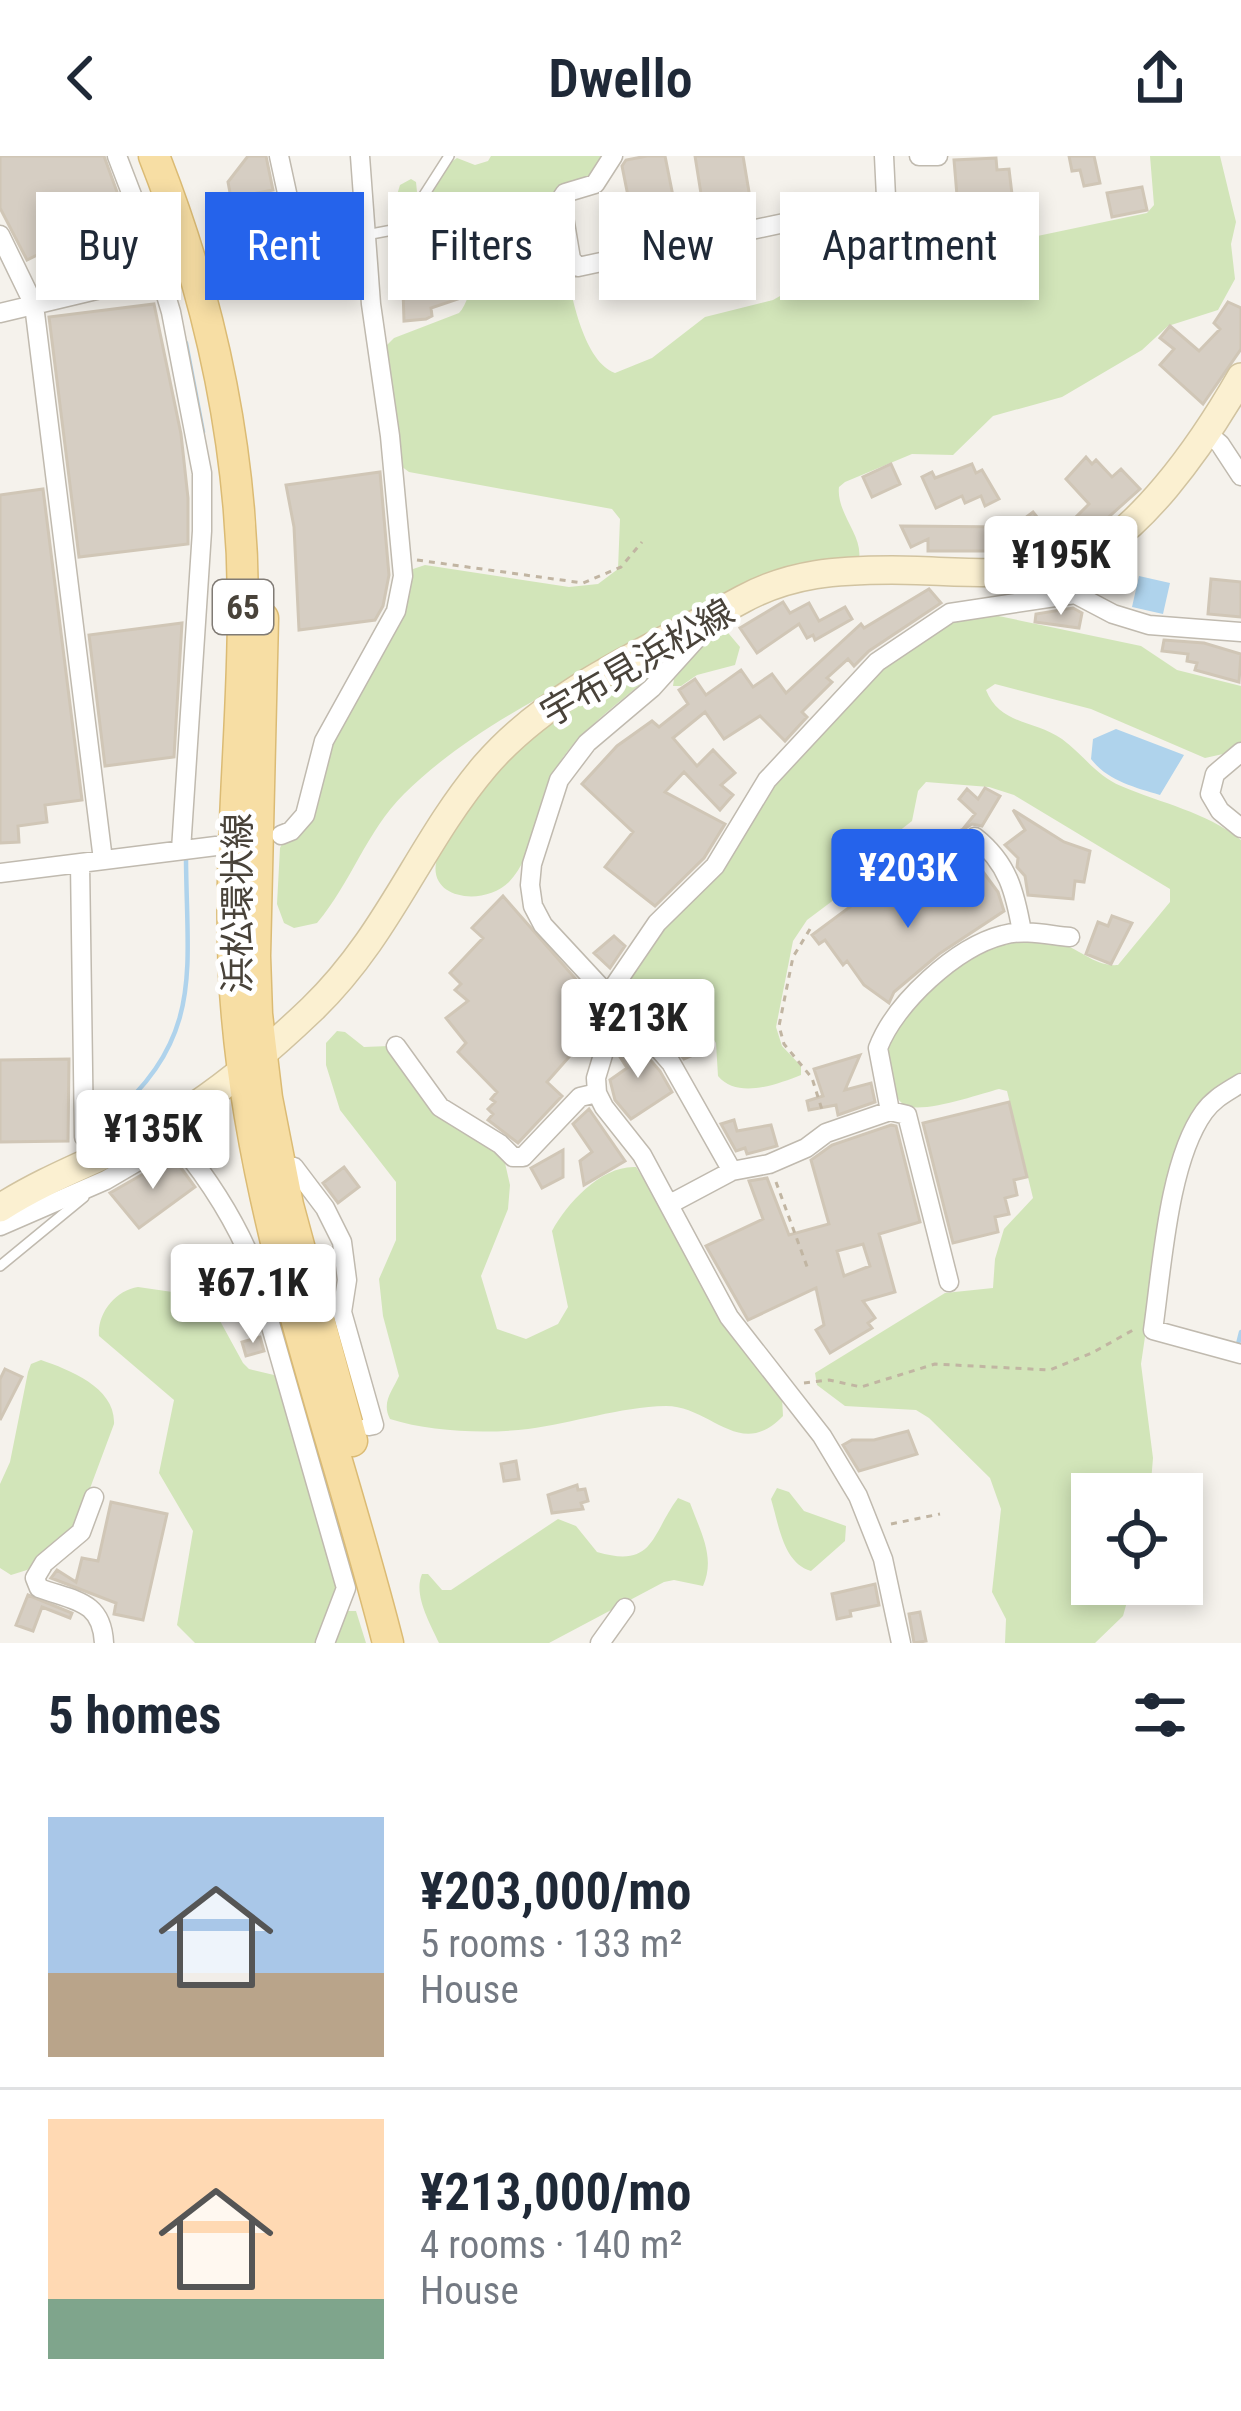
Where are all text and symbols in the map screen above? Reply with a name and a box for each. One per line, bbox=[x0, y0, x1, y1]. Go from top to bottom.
icon: back bbox=[48, 45, 114, 111]
icon: share bbox=[1127, 45, 1193, 111]
text: Dwello bbox=[548, 47, 693, 110]
chip: Buy bbox=[36, 192, 181, 300]
chip: Rent bbox=[205, 192, 364, 300]
chip: Filters bbox=[388, 192, 575, 300]
chip: New bbox=[599, 192, 756, 300]
chip: Apartment bbox=[780, 192, 1039, 300]
pin: ¥195K bbox=[977, 516, 1145, 618]
text: ¥195K bbox=[1011, 532, 1111, 578]
road number: 65 bbox=[213, 580, 273, 634]
street label: 宇布見浜松線 bbox=[533, 591, 742, 735]
street label: 浜松環状線 bbox=[217, 813, 259, 993]
pin: ¥203K bbox=[824, 829, 992, 931]
text: ¥203K bbox=[858, 845, 958, 891]
pin: ¥213K bbox=[554, 979, 722, 1081]
text: ¥213K bbox=[588, 995, 688, 1041]
pin: ¥135K bbox=[69, 1090, 237, 1192]
text: ¥135K bbox=[103, 1106, 203, 1152]
pin: ¥67.1K bbox=[155, 1244, 351, 1346]
text: ¥67.1K bbox=[198, 1260, 308, 1306]
map controls bbox=[1071, 1473, 1203, 1605]
button: locate bbox=[1071, 1473, 1203, 1605]
icon: filters bbox=[1127, 1682, 1193, 1748]
text: 5 homes bbox=[48, 1686, 221, 1745]
text: ¥203,000/mo bbox=[420, 1862, 692, 1921]
icon: home bbox=[144, 1865, 288, 2009]
text: 5 rooms · 133 m² bbox=[420, 1921, 682, 1967]
text: House bbox=[420, 1967, 519, 2013]
text: ¥213,000/mo bbox=[420, 2163, 692, 2222]
icon: home bbox=[144, 2167, 288, 2311]
text: 4 rooms · 140 m² bbox=[420, 2222, 682, 2268]
text: House bbox=[420, 2268, 519, 2314]

